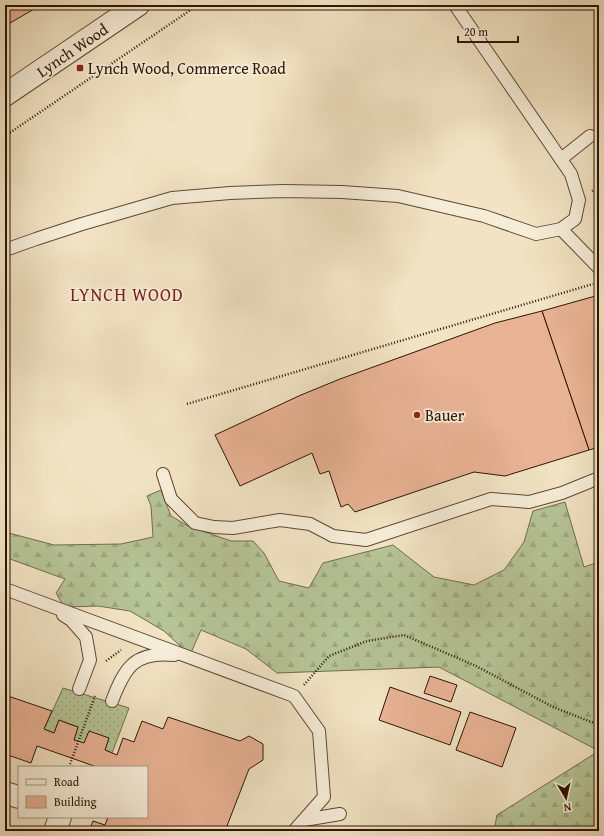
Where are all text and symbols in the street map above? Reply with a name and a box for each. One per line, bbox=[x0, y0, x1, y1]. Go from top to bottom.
street label: Lynch Wood bbox=[31, 17, 113, 83]
scale bar bbox=[458, 18, 518, 44]
text: 20 m bbox=[464, 23, 488, 40]
place label: Lynch Wood, Commerce Road bbox=[88, 56, 286, 80]
marker: Lynch Wood, Commerce Road bbox=[75, 63, 85, 73]
district label: LYNCH WOOD bbox=[70, 281, 184, 308]
place label: Bauer bbox=[425, 403, 465, 427]
marker: Bauer bbox=[412, 410, 422, 420]
legend bbox=[18, 766, 148, 818]
text: Road bbox=[54, 773, 80, 790]
north arrow bbox=[546, 778, 586, 818]
text: Building bbox=[54, 793, 97, 810]
text: N bbox=[562, 799, 572, 816]

